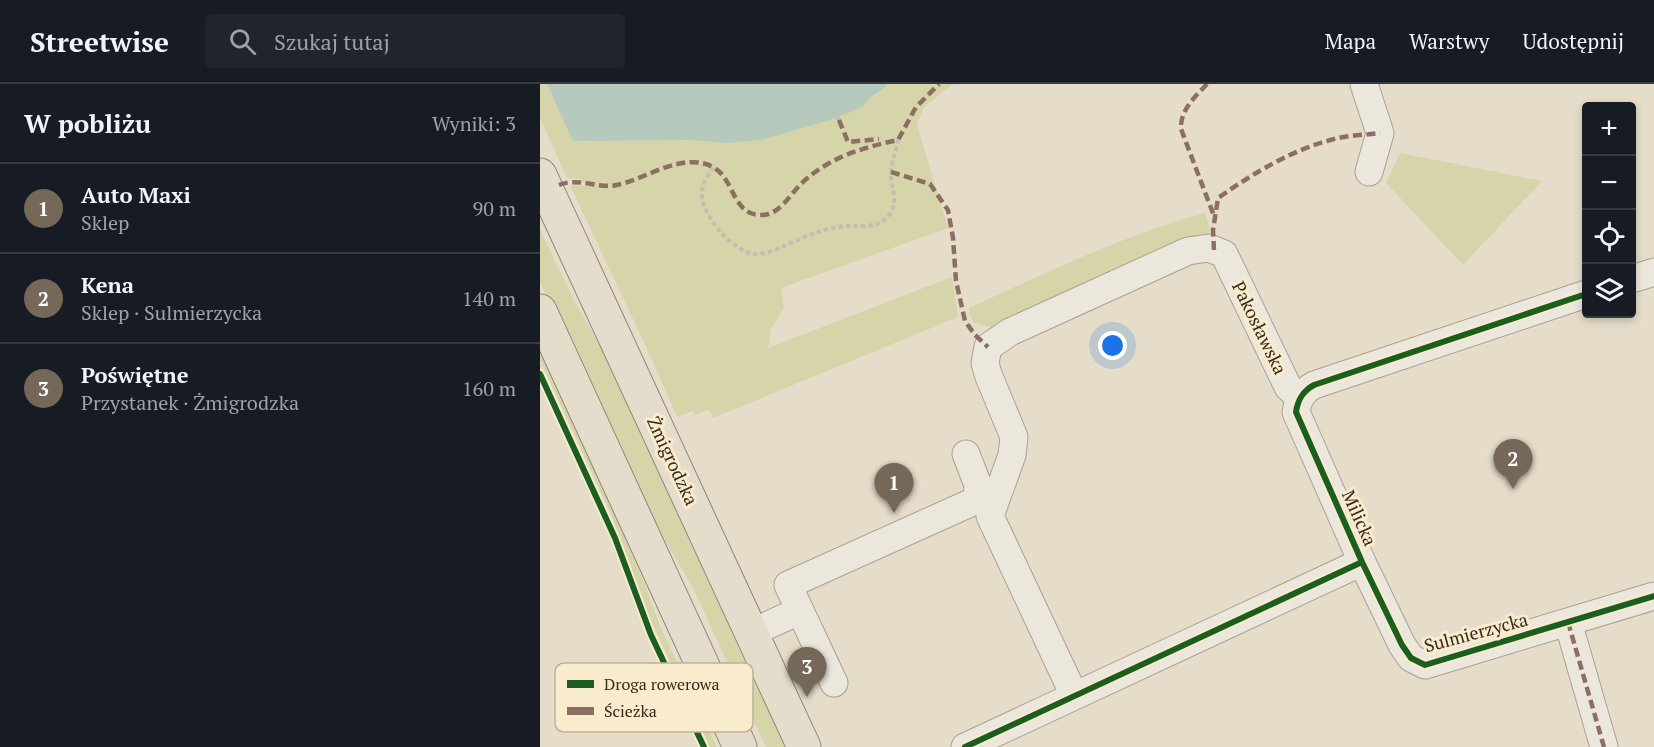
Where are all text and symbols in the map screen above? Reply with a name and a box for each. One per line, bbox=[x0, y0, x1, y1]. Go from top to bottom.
search box bbox=[205, 14, 625, 68]
text: Streetwise bbox=[30, 23, 169, 60]
icon: search bbox=[226, 25, 259, 58]
text: Szukaj tutaj bbox=[274, 27, 390, 56]
text: Mapa bbox=[1325, 27, 1376, 55]
text: Warstwy bbox=[1409, 27, 1489, 55]
text: Udostępnij bbox=[1522, 27, 1624, 55]
map controls bbox=[1582, 102, 1636, 318]
button: + bbox=[1582, 102, 1636, 156]
text: W pobliżu bbox=[24, 106, 151, 140]
text: Wyniki: 3 bbox=[432, 110, 516, 137]
button: − bbox=[1582, 156, 1636, 210]
text: Auto Maxi bbox=[81, 180, 191, 209]
text: 1 bbox=[38, 195, 49, 222]
text: 90 m bbox=[473, 195, 516, 222]
text: Sklep bbox=[81, 209, 129, 236]
button: locate bbox=[1582, 210, 1636, 264]
button: layers bbox=[1582, 264, 1636, 318]
text: Kena bbox=[81, 270, 134, 299]
street label: Pakosławska bbox=[1227, 277, 1293, 378]
text: 2 bbox=[38, 285, 49, 312]
text: 140 m bbox=[462, 285, 516, 312]
text: Sklep · Sulmierzycka bbox=[81, 299, 262, 326]
your location bbox=[1098, 331, 1127, 360]
text: Poświętne bbox=[81, 360, 189, 389]
text: 3 bbox=[38, 375, 49, 402]
text: 160 m bbox=[462, 375, 516, 402]
text: Przystanek · Żmigrodzka bbox=[81, 389, 299, 416]
street label: Żmigrodzka bbox=[642, 412, 704, 509]
pin: 2 bbox=[1494, 440, 1532, 489]
pin: 1 bbox=[874, 464, 914, 513]
street label: Milicka bbox=[1337, 486, 1383, 549]
street label: Sulmierzycka bbox=[1421, 607, 1530, 657]
pin: 3 bbox=[788, 648, 826, 697]
legend bbox=[555, 663, 753, 732]
text: Droga rowerowa bbox=[604, 673, 720, 695]
text: Ścieżka bbox=[604, 700, 657, 722]

